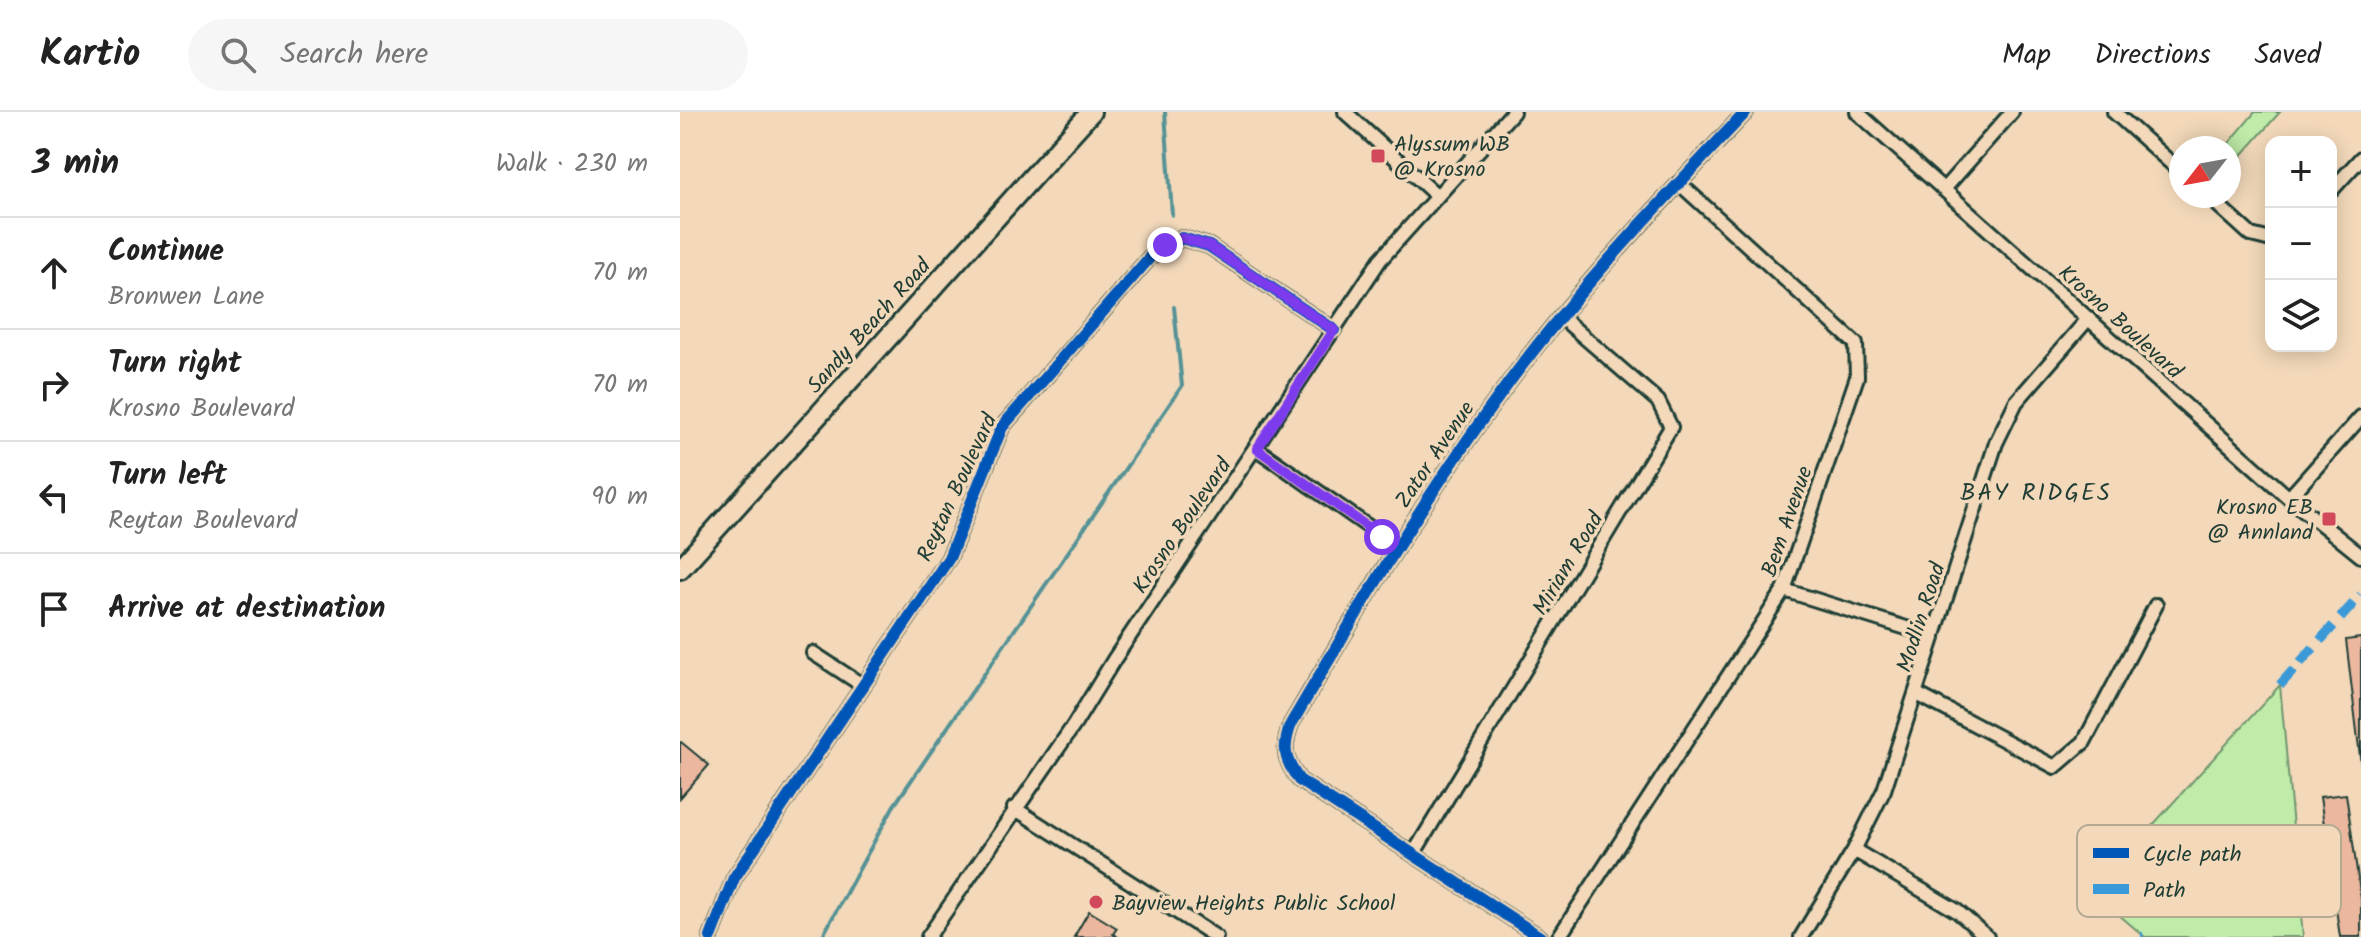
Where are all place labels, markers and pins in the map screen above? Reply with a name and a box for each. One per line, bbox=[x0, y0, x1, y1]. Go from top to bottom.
place label: Alyssum WB @ Krosno bbox=[1394, 128, 1510, 188]
marker: Alyssum WB @ Krosno bbox=[1369, 147, 1387, 165]
place label: Krosno EB @ Annland bbox=[2208, 491, 2314, 551]
marker: Krosno EB @ Annland bbox=[2320, 510, 2338, 528]
place label: Bayview Heights Public School bbox=[1112, 887, 1396, 922]
marker: Bayview Heights Public School bbox=[1087, 893, 1105, 911]

